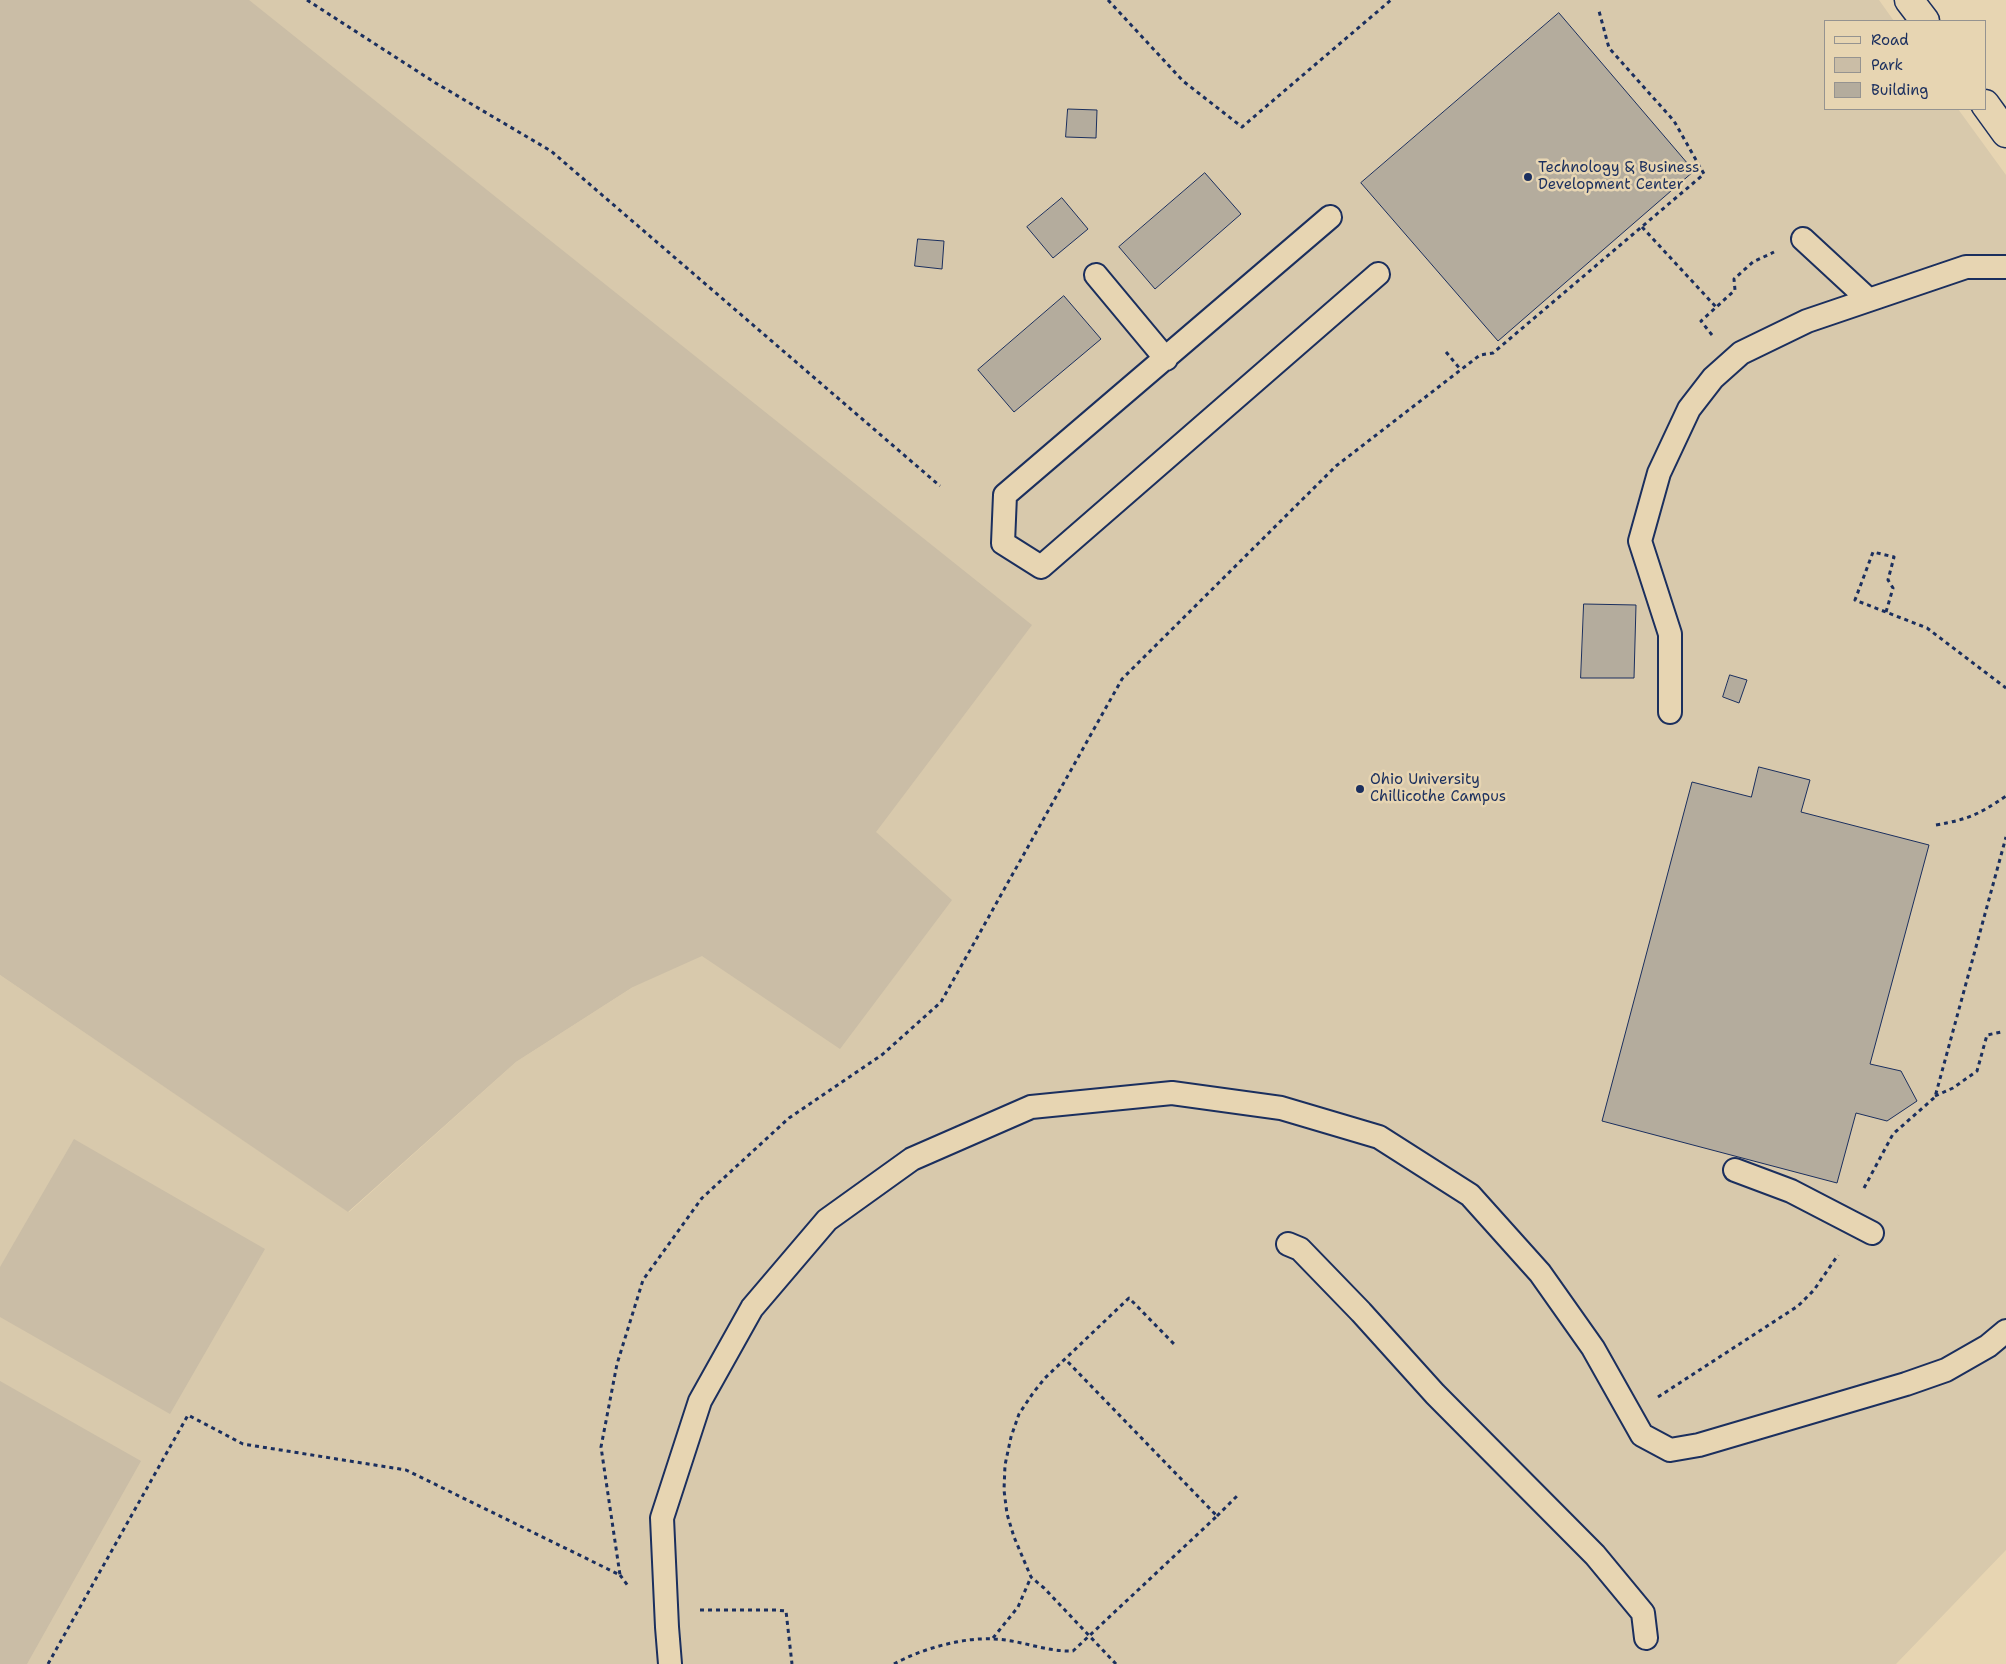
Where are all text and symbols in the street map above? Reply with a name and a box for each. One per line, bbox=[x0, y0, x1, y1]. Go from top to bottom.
legend bbox=[1824, 20, 1986, 110]
text: Road bbox=[1871, 30, 1909, 50]
text: Park bbox=[1871, 55, 1903, 75]
text: Building bbox=[1871, 80, 1928, 100]
place label: Technology & Business Development Center bbox=[1538, 159, 1699, 194]
marker: Technology & Business Development Center bbox=[1522, 171, 1534, 183]
place label: Ohio University Chillicothe Campus bbox=[1370, 771, 1506, 806]
marker: Ohio University Chillicothe Campus bbox=[1354, 783, 1366, 795]

